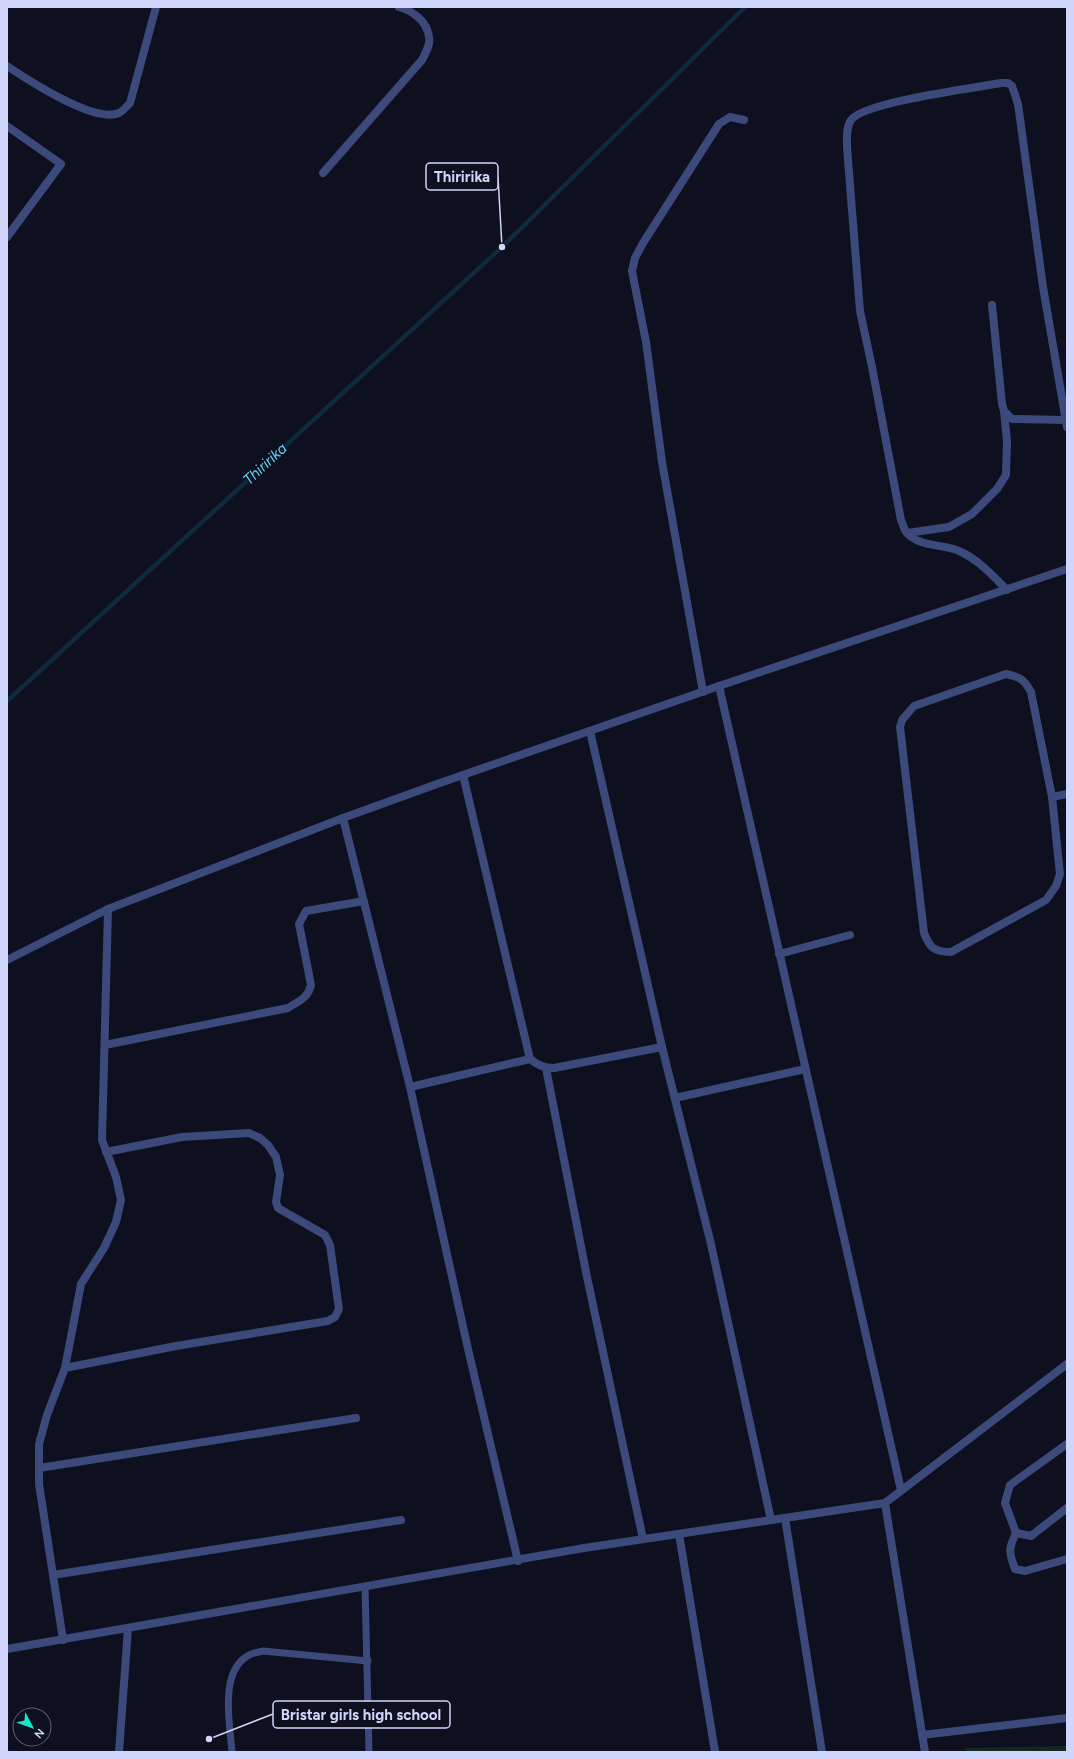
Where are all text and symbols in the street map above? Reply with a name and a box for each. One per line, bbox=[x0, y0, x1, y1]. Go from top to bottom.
callout: Thiririka bbox=[426, 163, 498, 190]
text: Thiririka bbox=[434, 168, 490, 186]
water label: Thiririka bbox=[239, 439, 291, 489]
callout: Bristar girls high school bbox=[273, 1701, 450, 1728]
text: Bristar girls high school bbox=[281, 1706, 441, 1724]
north arrow bbox=[12, 1707, 52, 1747]
text: N bbox=[31, 1726, 47, 1741]

